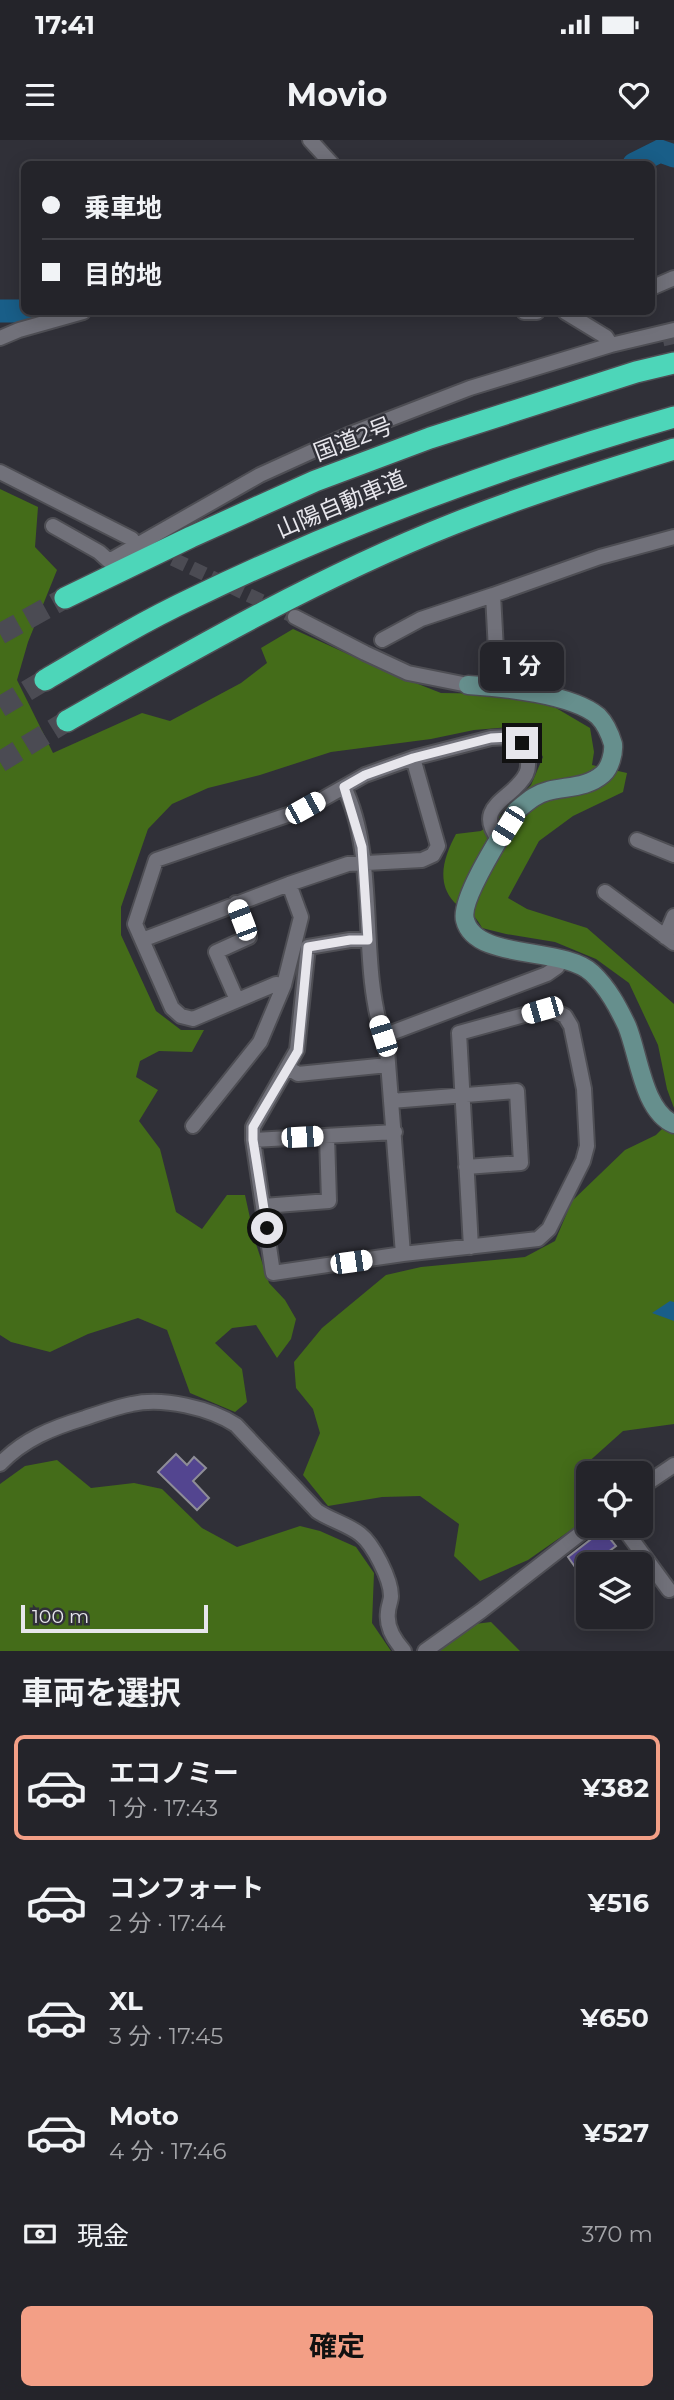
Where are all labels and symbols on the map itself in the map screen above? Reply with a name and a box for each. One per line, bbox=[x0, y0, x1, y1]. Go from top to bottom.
street label: 国道2号 bbox=[310, 411, 396, 467]
street label: 山陽自動車道 bbox=[272, 464, 410, 544]
callout: 1 分 bbox=[480, 642, 564, 690]
route end bbox=[506, 727, 538, 759]
car bbox=[282, 789, 329, 827]
car bbox=[488, 803, 529, 849]
car bbox=[225, 897, 260, 943]
car bbox=[519, 994, 566, 1026]
car bbox=[367, 1013, 400, 1059]
car bbox=[281, 1125, 324, 1149]
route start bbox=[251, 1212, 283, 1244]
car bbox=[329, 1249, 374, 1275]
scale bar bbox=[21, 1602, 208, 1634]

